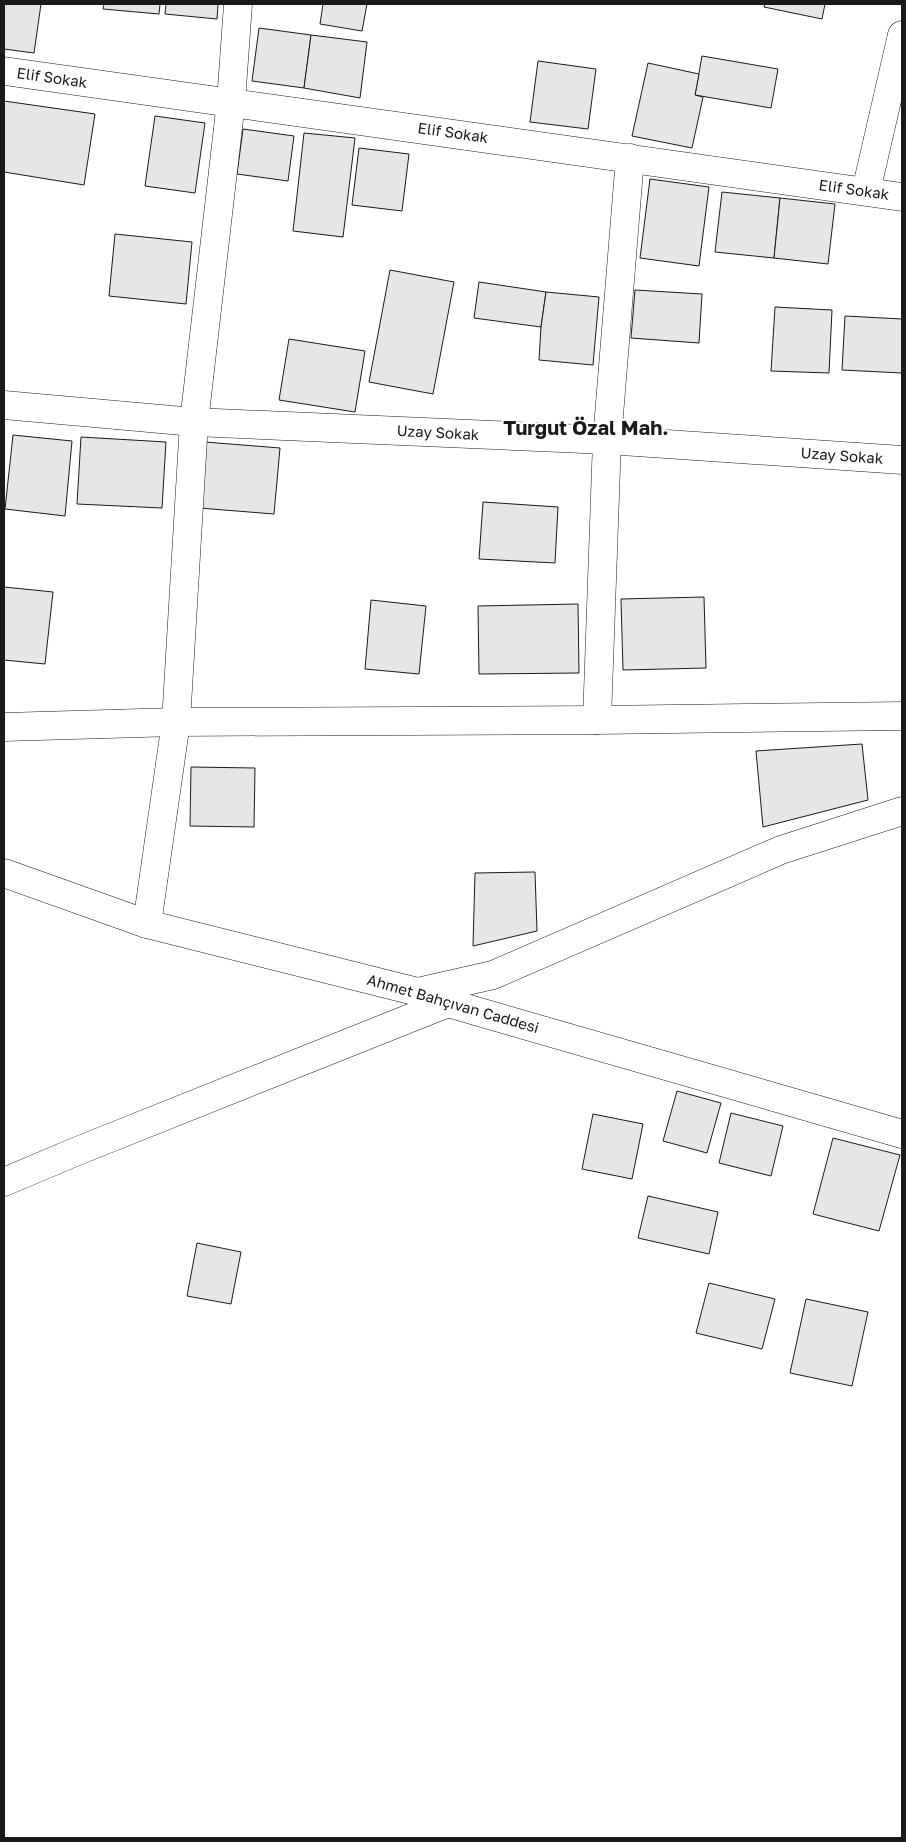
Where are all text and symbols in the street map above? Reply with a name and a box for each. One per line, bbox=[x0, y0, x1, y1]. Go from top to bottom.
street label: Elif Sokak bbox=[16, 63, 89, 91]
street label: Elif Sokak bbox=[417, 118, 490, 146]
street label: Elif Sokak bbox=[818, 175, 891, 203]
district label: Turgut Özal Mah. bbox=[503, 415, 669, 439]
street label: Uzay Sokak bbox=[396, 421, 480, 443]
street label: Uzay Sokak bbox=[800, 443, 885, 467]
street label: Ahmet Bahçıvan Caddesi bbox=[365, 970, 541, 1036]

